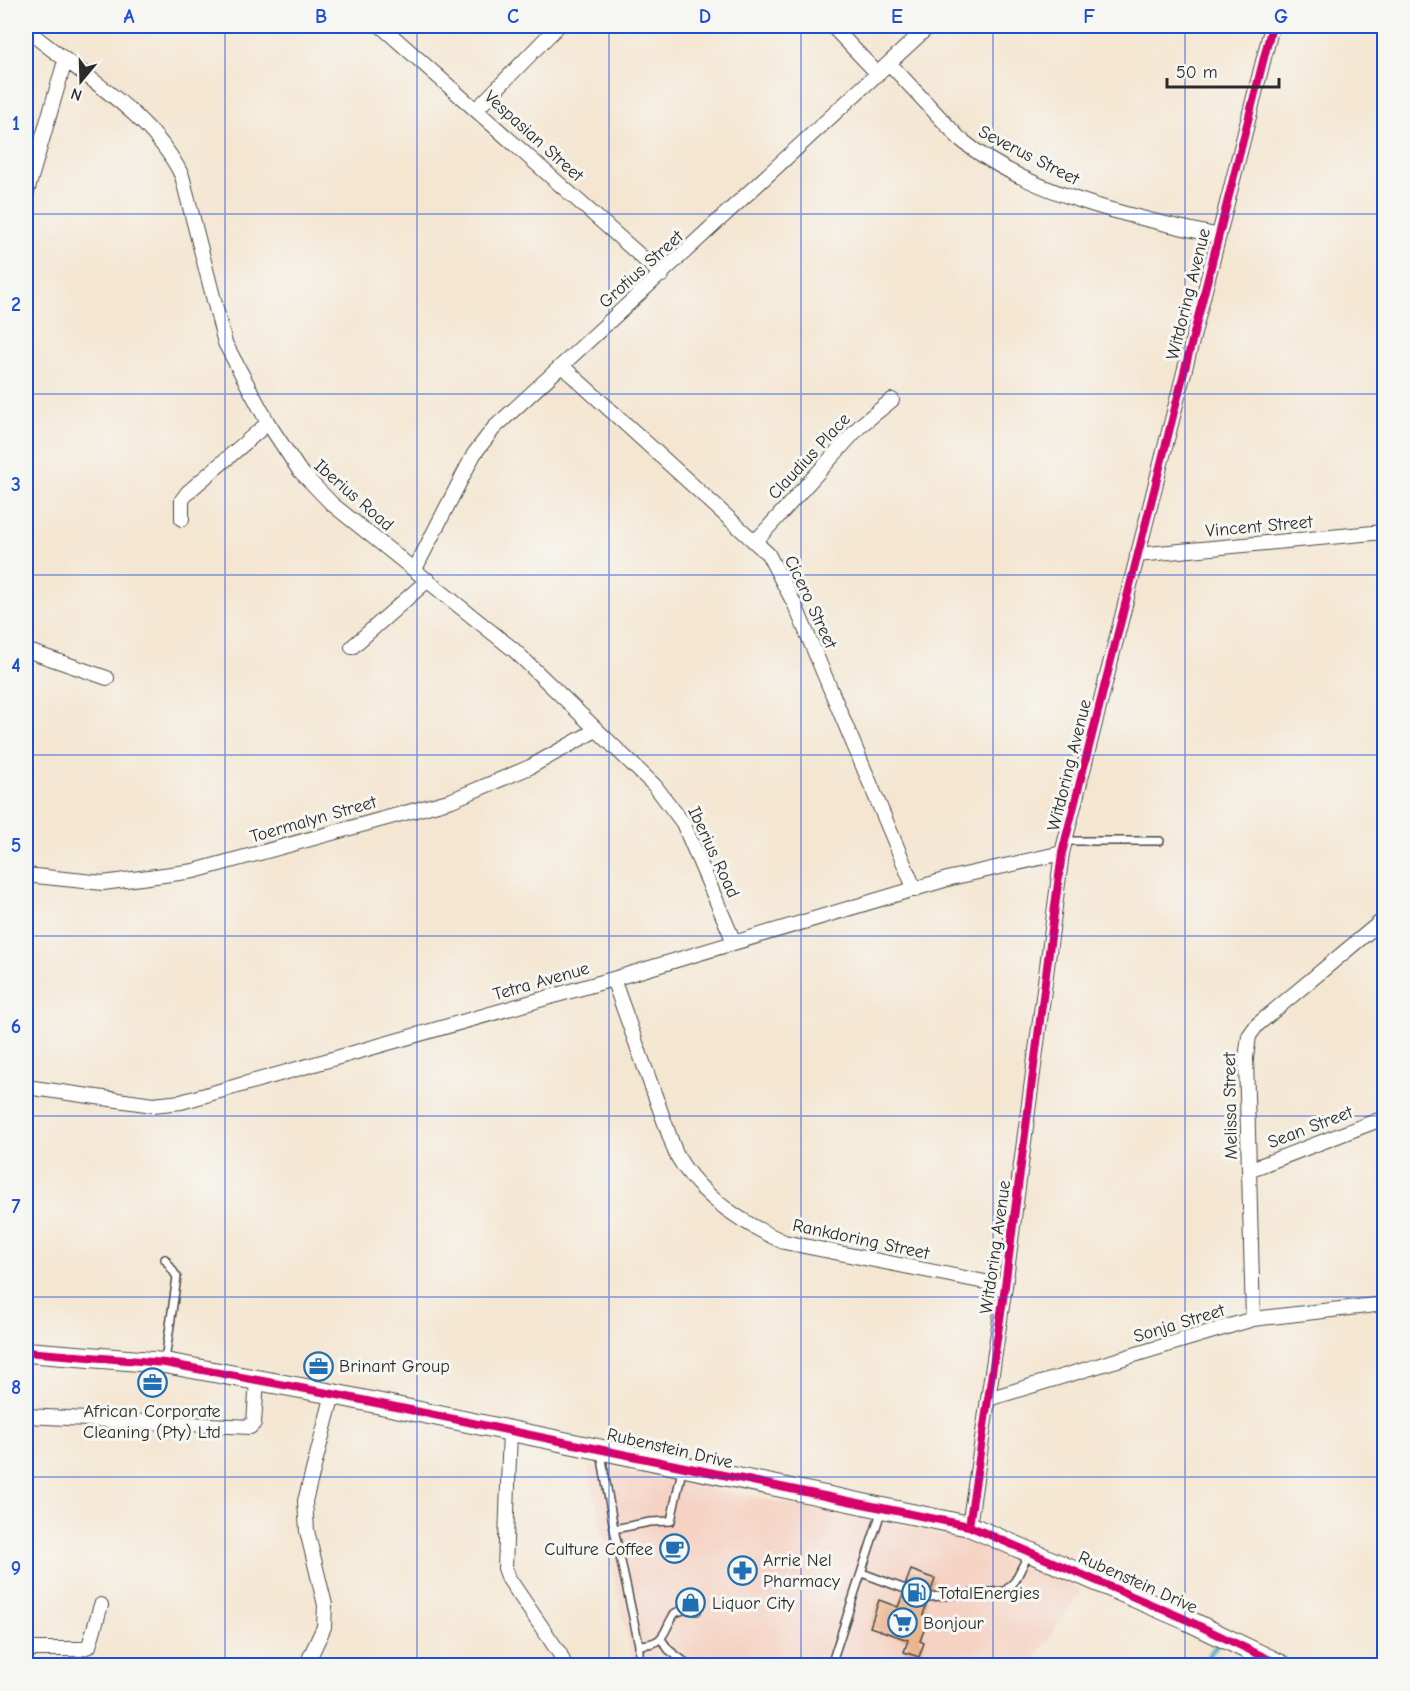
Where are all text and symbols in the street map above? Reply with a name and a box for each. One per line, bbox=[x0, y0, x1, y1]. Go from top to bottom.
text: A bbox=[123, 5, 135, 28]
text: B bbox=[315, 5, 327, 28]
text: C bbox=[507, 5, 519, 28]
text: D bbox=[699, 5, 711, 28]
text: E bbox=[891, 5, 903, 28]
text: F bbox=[1083, 5, 1095, 28]
text: G bbox=[1274, 5, 1288, 28]
north arrow bbox=[51, 51, 111, 111]
scale bar bbox=[1167, 51, 1280, 89]
text: 50 m bbox=[1176, 62, 1218, 83]
text: N bbox=[69, 84, 84, 104]
street label: Vespasian Street bbox=[480, 86, 588, 187]
text: 1 bbox=[12, 112, 20, 135]
street label: Severus Street bbox=[975, 121, 1083, 190]
street label: Grotius Street bbox=[595, 226, 688, 313]
street label: Witdoring Avenue bbox=[1162, 226, 1215, 362]
text: 2 bbox=[11, 293, 21, 316]
street label: Claudius Place bbox=[764, 409, 855, 504]
street label: Iberius Road bbox=[310, 455, 398, 536]
text: 3 bbox=[11, 473, 21, 496]
street label: Vincent Street bbox=[1205, 511, 1314, 542]
street label: Cicero Street bbox=[780, 552, 842, 653]
text: 4 bbox=[11, 654, 21, 677]
street label: Witdoring Avenue bbox=[1043, 697, 1096, 833]
street label: Toermalyn Street bbox=[247, 791, 380, 848]
street label: Iberius Road bbox=[683, 803, 744, 901]
text: 5 bbox=[11, 834, 21, 857]
street label: Tetra Avenue bbox=[491, 958, 592, 1005]
text: 6 bbox=[11, 1015, 21, 1038]
street label: Melissa Street bbox=[1219, 1051, 1242, 1160]
street label: Sean Street bbox=[1265, 1101, 1356, 1153]
street label: Witdoring Avenue bbox=[976, 1179, 1015, 1315]
text: 7 bbox=[12, 1195, 21, 1218]
street label: Rankdoring Street bbox=[791, 1215, 932, 1264]
street label: Sonja Street bbox=[1131, 1299, 1228, 1347]
office icon: Brinant Group bbox=[302, 1350, 334, 1382]
place label: Brinant Group bbox=[339, 1356, 450, 1377]
office icon: African Corporate Cleaning (Pty) Ltd bbox=[136, 1366, 168, 1398]
text: 8 bbox=[11, 1376, 21, 1399]
place label: African Corporate Cleaning (Pty) Ltd bbox=[83, 1401, 221, 1443]
street label: Rubenstein Drive bbox=[605, 1424, 735, 1473]
cafe icon: Culture Coffee bbox=[658, 1533, 690, 1565]
place label: Culture Coffee bbox=[544, 1539, 653, 1560]
street label: Rubenstein Drive bbox=[1075, 1547, 1201, 1618]
place label: Arrie Nel Pharmacy bbox=[763, 1550, 841, 1592]
pharmacy icon: Arrie Nel Pharmacy bbox=[726, 1554, 758, 1586]
text: 9 bbox=[11, 1557, 21, 1580]
fuel station icon: TotalEnergies bbox=[901, 1577, 933, 1609]
place label: TotalEnergies bbox=[938, 1583, 1040, 1604]
shop icon: Liquor City bbox=[675, 1587, 707, 1619]
place label: Liquor City bbox=[712, 1593, 796, 1614]
supermarket icon: Bonjour bbox=[886, 1607, 918, 1639]
place label: Bonjour bbox=[923, 1613, 985, 1634]

